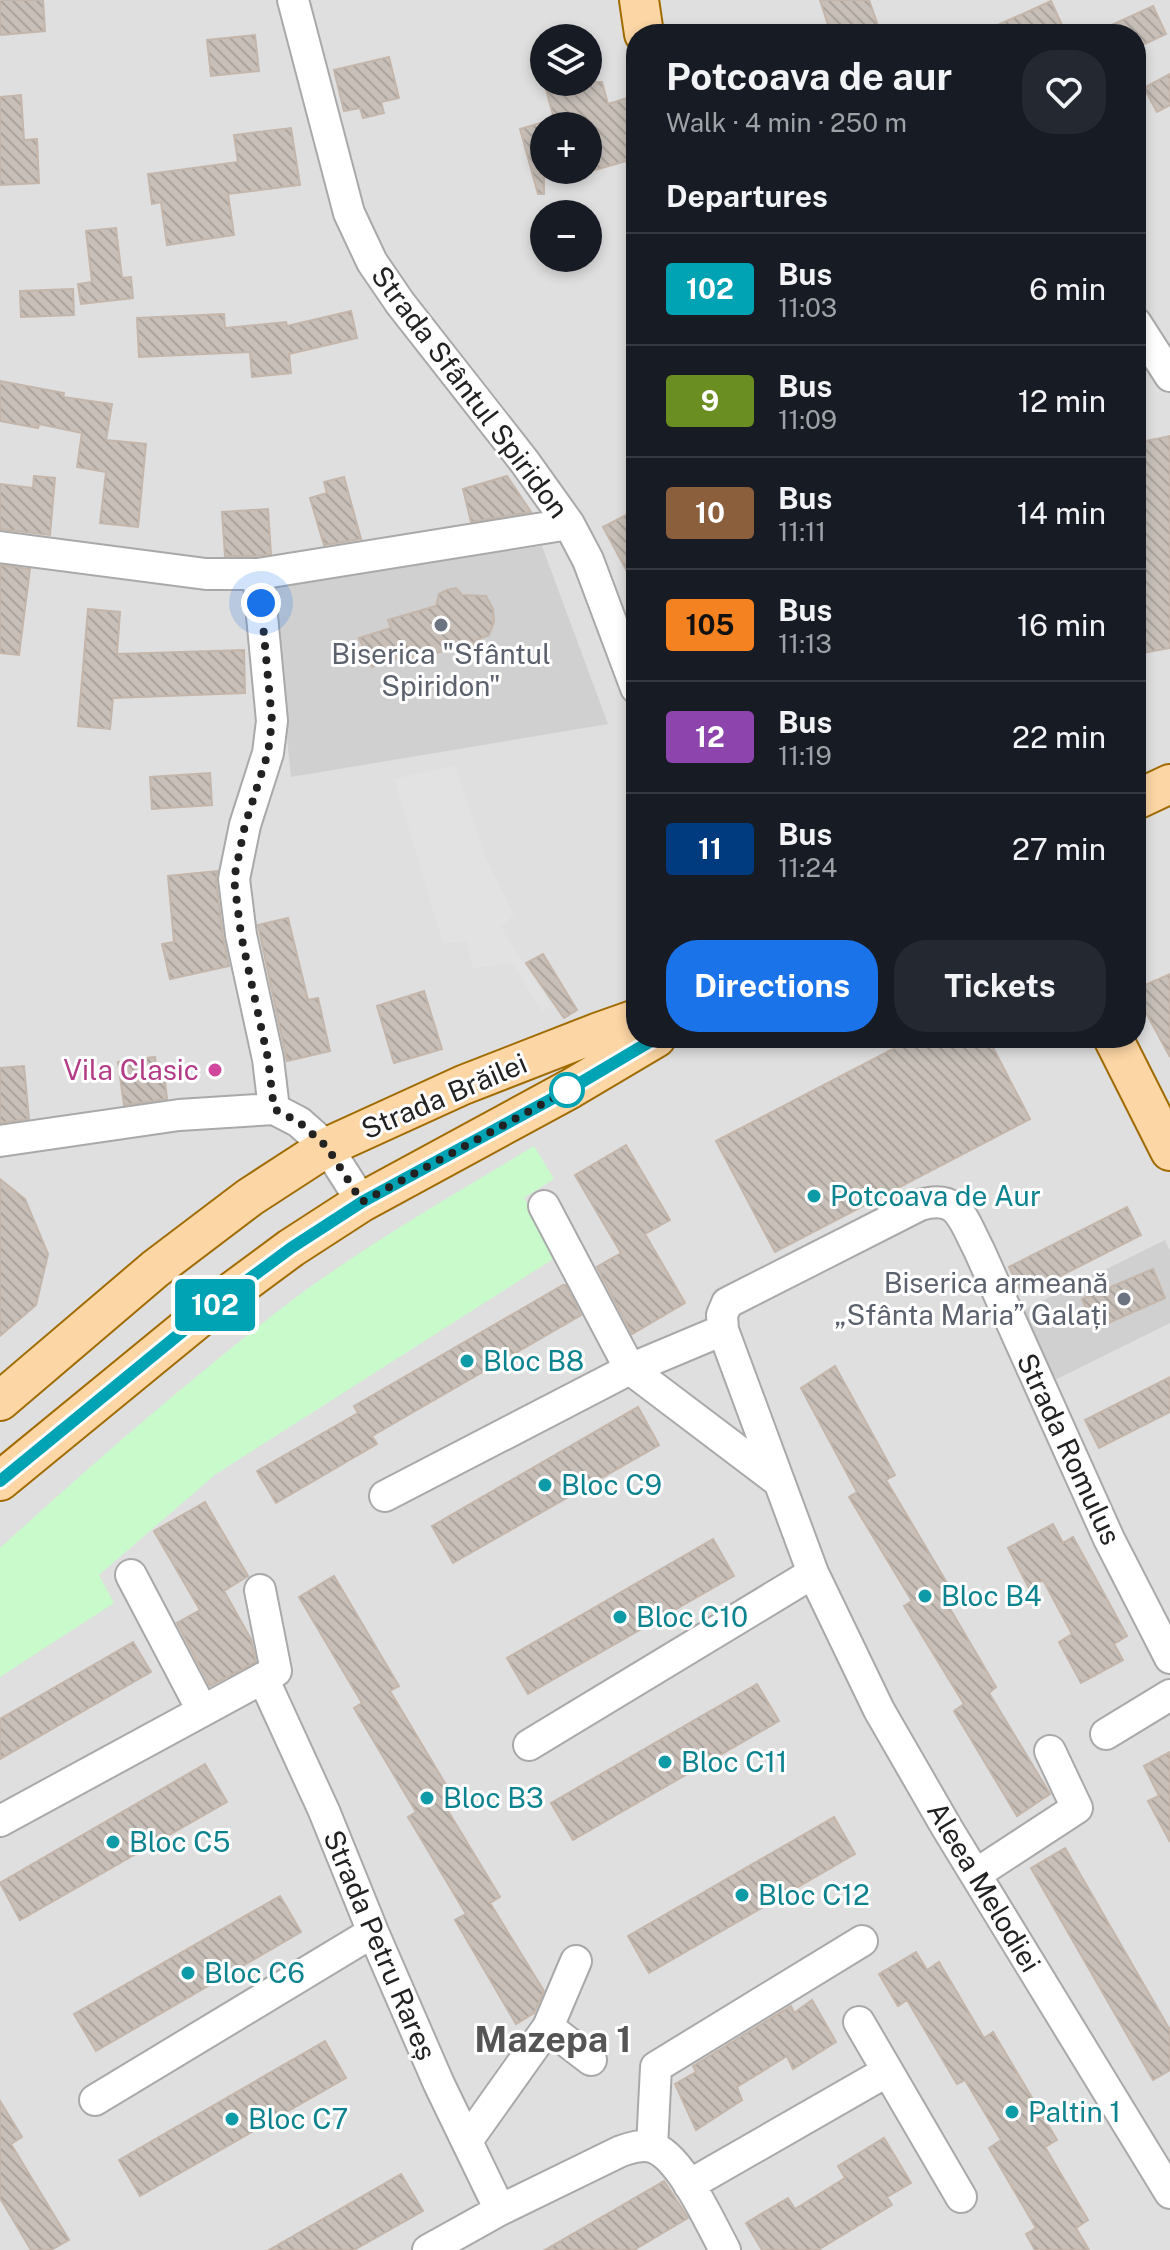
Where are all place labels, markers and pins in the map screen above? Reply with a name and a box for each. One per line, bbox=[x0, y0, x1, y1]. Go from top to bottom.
marker: Biserica "Sfântul Spiridon" bbox=[432, 616, 450, 634]
place label: Biserica "Sfântul Spiridon" bbox=[331, 637, 551, 702]
place label: Vila Clasic bbox=[63, 1053, 199, 1086]
marker: Vila Clasic bbox=[206, 1061, 224, 1079]
unlabelled marker bbox=[550, 1073, 584, 1107]
place label: Potcoava de Aur bbox=[830, 1179, 1041, 1212]
marker: Potcoava de Aur bbox=[805, 1187, 823, 1205]
place label: Biserica armeană „Sfânta Maria” Galați bbox=[835, 1266, 1108, 1331]
marker: Biserica armeană „Sfânta Maria” Galați bbox=[1115, 1290, 1133, 1308]
place label: Bloc B8 bbox=[483, 1344, 584, 1377]
marker: Bloc B8 bbox=[458, 1352, 476, 1370]
place label: Bloc C9 bbox=[561, 1468, 662, 1501]
marker: Bloc C9 bbox=[536, 1476, 554, 1494]
place label: Bloc B4 bbox=[941, 1579, 1042, 1612]
marker: Bloc B4 bbox=[916, 1587, 934, 1605]
place label: Bloc C10 bbox=[636, 1600, 748, 1633]
marker: Bloc C10 bbox=[611, 1608, 629, 1626]
place label: Bloc C11 bbox=[681, 1745, 787, 1778]
marker: Bloc C11 bbox=[656, 1753, 674, 1771]
place label: Bloc B3 bbox=[443, 1781, 544, 1814]
marker: Bloc B3 bbox=[418, 1789, 436, 1807]
place label: Bloc C5 bbox=[129, 1825, 230, 1858]
marker: Bloc C5 bbox=[104, 1833, 122, 1851]
place label: Bloc C12 bbox=[758, 1878, 870, 1911]
marker: Bloc C12 bbox=[733, 1886, 751, 1904]
place label: Bloc C6 bbox=[204, 1956, 305, 1989]
marker: Bloc C6 bbox=[179, 1964, 197, 1982]
place label: Paltin 1 bbox=[1028, 2095, 1121, 2128]
place label: Bloc C7 bbox=[248, 2102, 348, 2135]
marker: Paltin 1 bbox=[1003, 2103, 1021, 2121]
marker: Bloc C7 bbox=[223, 2110, 241, 2128]

